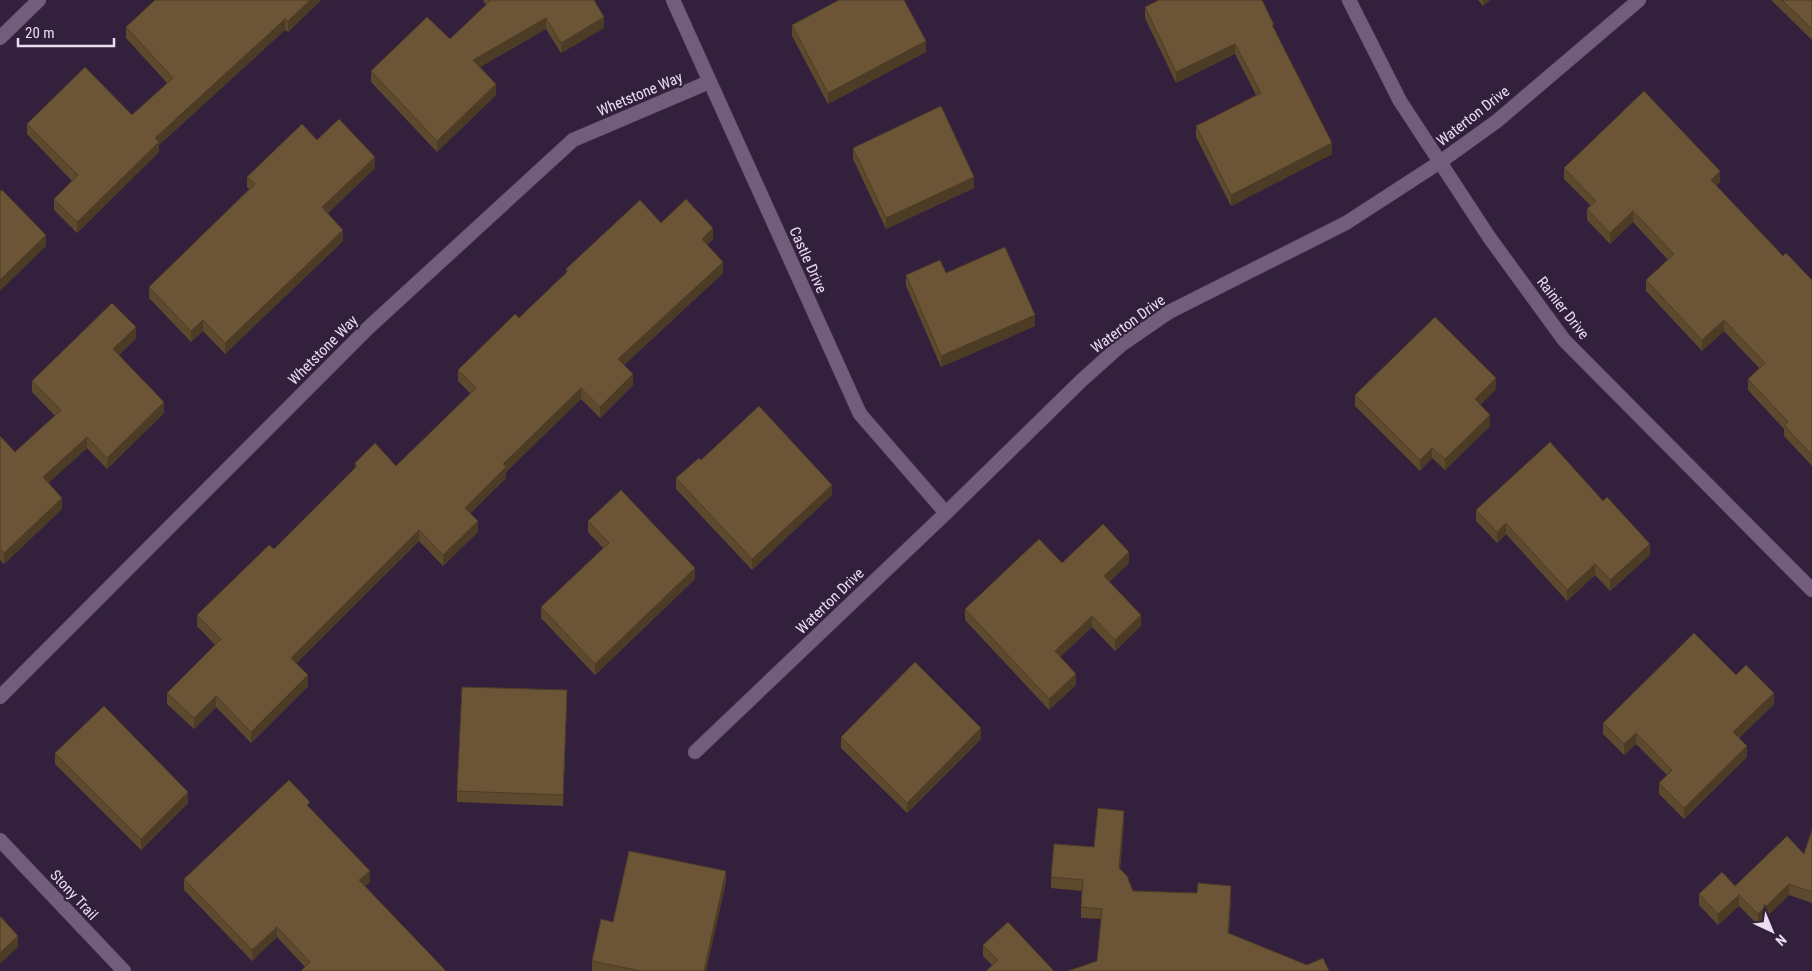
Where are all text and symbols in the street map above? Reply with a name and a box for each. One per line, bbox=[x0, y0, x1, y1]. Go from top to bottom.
scale bar bbox=[18, 15, 114, 47]
text: 20 m bbox=[25, 24, 55, 42]
street label: Whetstone Way bbox=[595, 68, 685, 120]
street label: Waterton Drive bbox=[1433, 82, 1513, 150]
street label: Castle Drive bbox=[785, 224, 831, 296]
street label: Rainier Drive bbox=[1533, 273, 1593, 343]
street label: Waterton Drive bbox=[1087, 291, 1169, 357]
street label: Whetstone Way bbox=[284, 311, 362, 389]
street label: Waterton Drive bbox=[792, 564, 868, 638]
street label: Stony Trail bbox=[46, 866, 102, 924]
north arrow bbox=[1747, 906, 1797, 956]
text: N bbox=[1772, 932, 1790, 949]

